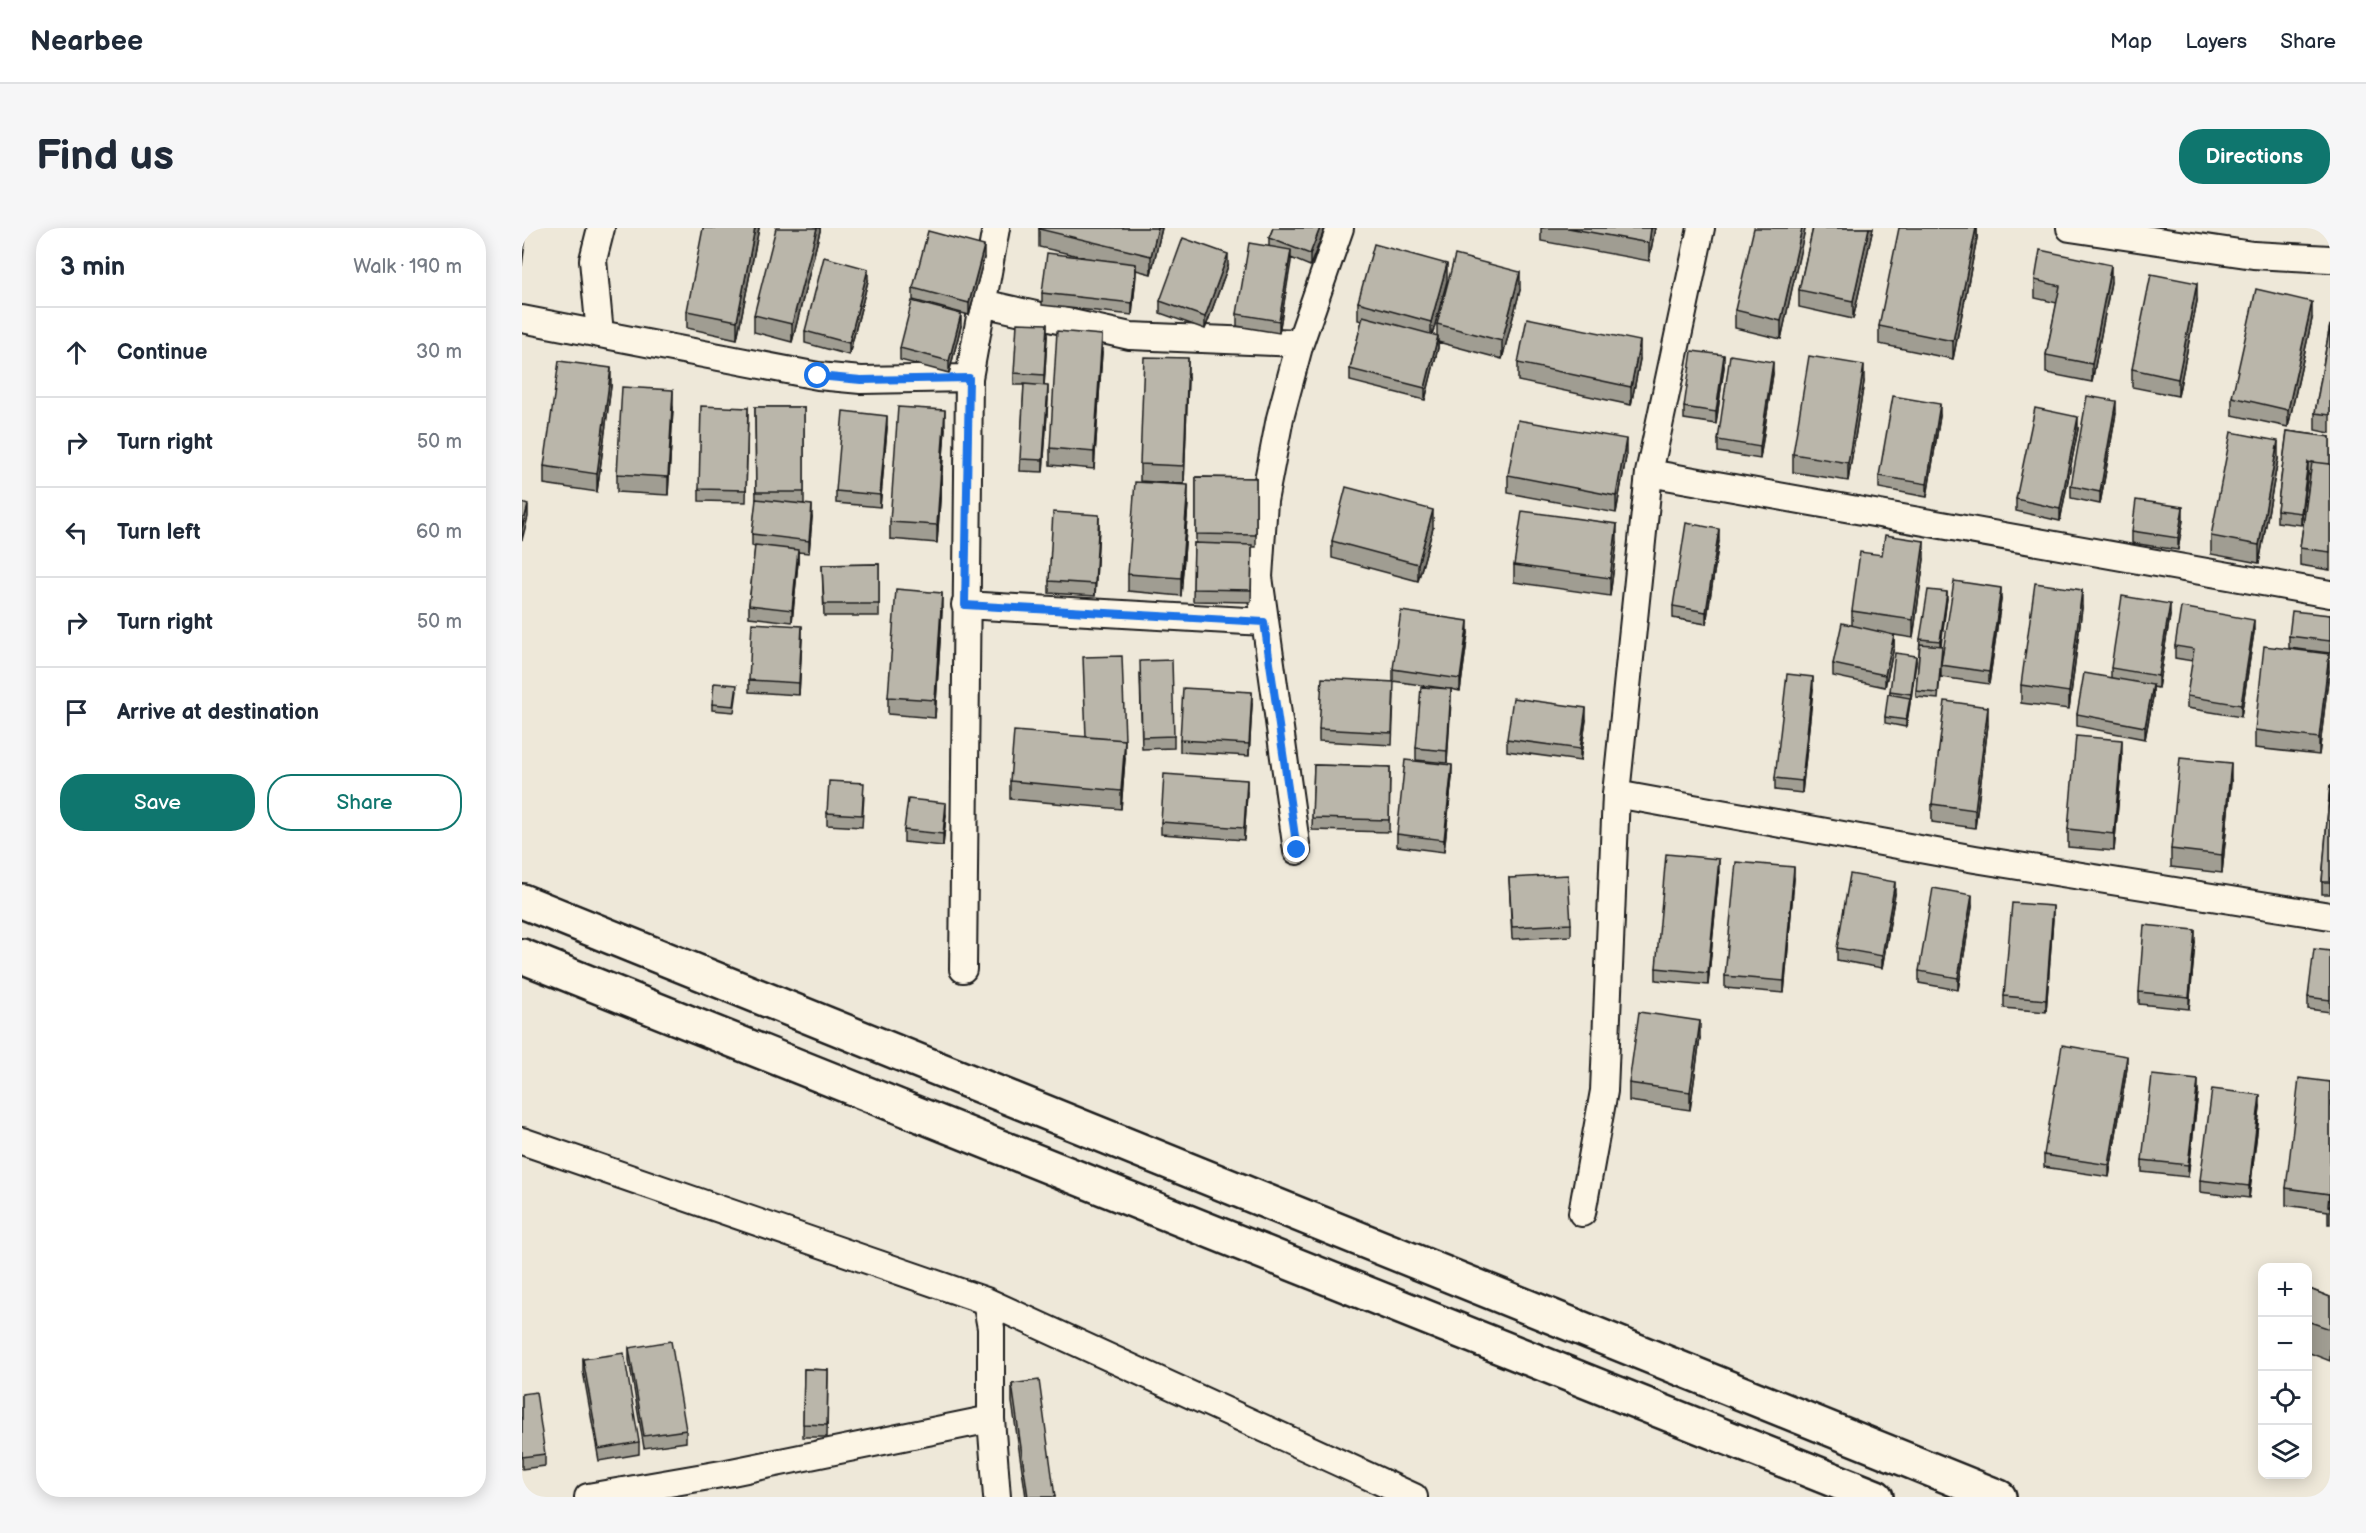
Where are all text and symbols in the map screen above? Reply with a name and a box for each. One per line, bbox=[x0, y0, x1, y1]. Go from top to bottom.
text: Nearbee bbox=[30, 25, 143, 58]
text: Map bbox=[2110, 29, 2152, 54]
text: Layers bbox=[2185, 29, 2247, 54]
text: Share bbox=[2280, 29, 2336, 54]
button: Directions bbox=[2179, 129, 2330, 184]
text: Find us bbox=[36, 131, 174, 182]
text: 3 min bbox=[60, 252, 125, 283]
text: Walk · 190 m bbox=[353, 255, 462, 279]
icon: ahead bbox=[60, 336, 93, 369]
text: Continue bbox=[117, 339, 207, 366]
text: 30 m bbox=[416, 340, 462, 364]
route start bbox=[804, 362, 830, 388]
icon: right bbox=[60, 426, 93, 459]
text: Turn right bbox=[117, 429, 213, 456]
text: 50 m bbox=[417, 430, 462, 454]
icon: left bbox=[60, 516, 93, 549]
text: Turn left bbox=[117, 519, 201, 546]
text: 60 m bbox=[416, 520, 462, 544]
icon: right bbox=[60, 606, 93, 639]
text: Turn right bbox=[117, 609, 213, 636]
text: 50 m bbox=[417, 610, 462, 634]
icon: arrive bbox=[60, 696, 93, 729]
text: Arrive at destination bbox=[117, 699, 319, 726]
button: Save bbox=[60, 774, 255, 831]
button: Share bbox=[267, 774, 462, 831]
route end bbox=[1283, 836, 1309, 862]
map controls bbox=[2258, 1263, 2312, 1479]
button: + bbox=[2258, 1263, 2312, 1317]
button: − bbox=[2258, 1317, 2312, 1371]
button: locate bbox=[2258, 1371, 2312, 1425]
button: layers bbox=[2258, 1425, 2312, 1479]

